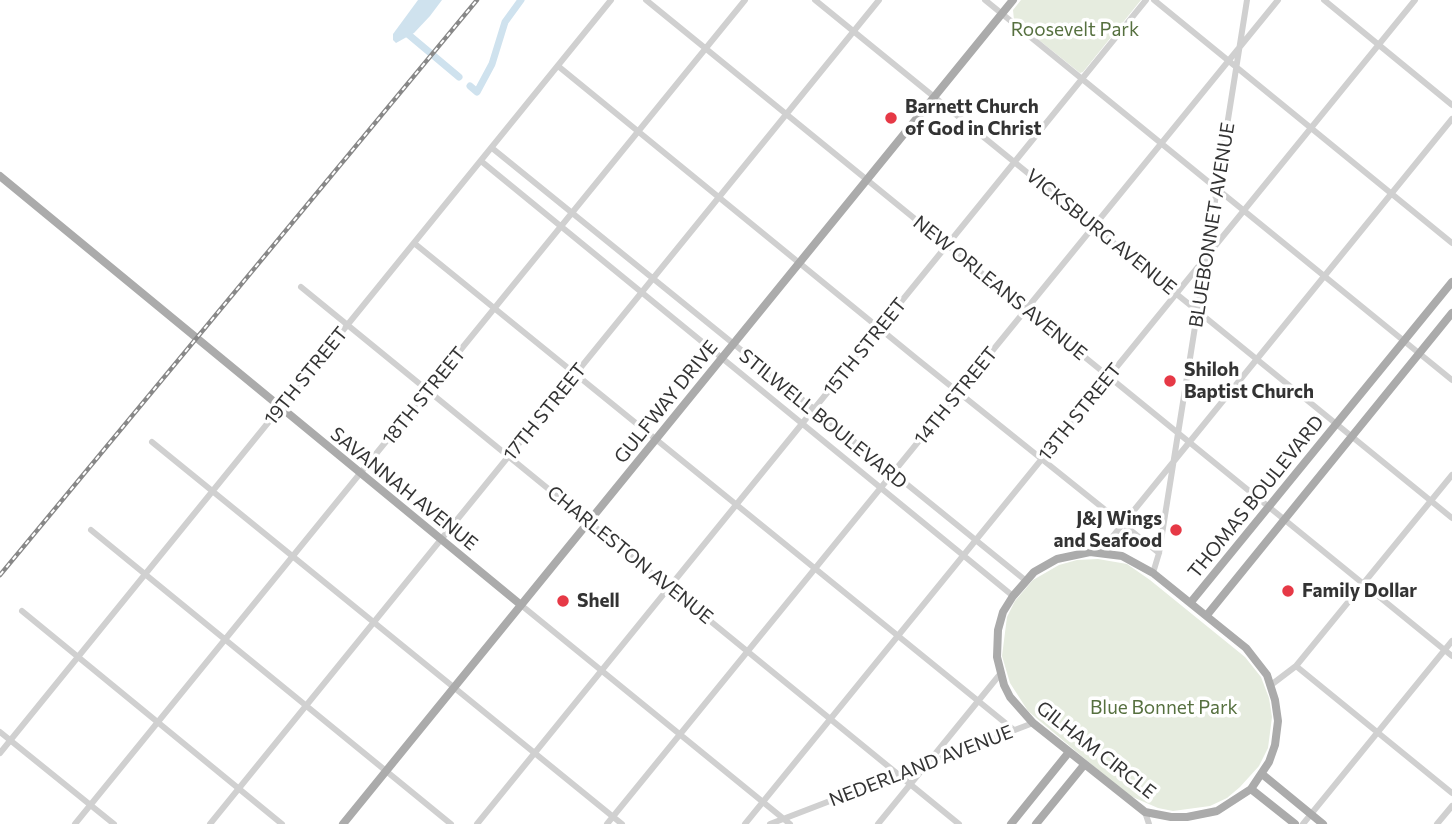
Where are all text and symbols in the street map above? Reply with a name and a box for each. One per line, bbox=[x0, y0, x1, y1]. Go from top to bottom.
park label: Roosevelt Park bbox=[1011, 19, 1139, 41]
place label: Barnett Church of God in Christ bbox=[905, 96, 1041, 140]
marker: Barnett Church of God in Christ bbox=[883, 110, 899, 126]
street label: BLUEBONNET AVENUE bbox=[1185, 121, 1239, 329]
street label: VICKSBURG AVENUE bbox=[1021, 164, 1181, 300]
street label: NEW ORLEANS AVENUE bbox=[909, 211, 1091, 365]
street label: 15TH STREET bbox=[819, 294, 911, 400]
street label: 19TH STREET bbox=[259, 322, 353, 430]
street label: GULFWAY DRIVE bbox=[610, 336, 722, 468]
street label: 18TH STREET bbox=[377, 342, 471, 450]
street label: 14TH STREET bbox=[910, 342, 1002, 450]
street label: STILWELL BOULEVARD bbox=[735, 344, 911, 494]
street label: 17TH STREET bbox=[499, 359, 591, 465]
street label: 13TH STREET bbox=[1034, 359, 1126, 465]
place label: Shiloh Baptist Church bbox=[1184, 359, 1314, 403]
marker: Shiloh Baptist Church bbox=[1162, 373, 1178, 389]
street label: THOMAS BOULEVARD bbox=[1183, 411, 1329, 583]
street label: SAVANNAH AVENUE bbox=[326, 423, 482, 555]
street label: CHARLESTON AVENUE bbox=[542, 481, 718, 629]
place label: J&J Wings and Seafood bbox=[1054, 508, 1162, 552]
marker: J&J Wings and Seafood bbox=[1168, 522, 1184, 538]
place label: Family Dollar bbox=[1302, 580, 1417, 602]
marker: Family Dollar bbox=[1280, 583, 1296, 599]
place label: Shell bbox=[577, 590, 620, 612]
marker: Shell bbox=[555, 593, 571, 609]
street label: GILHAM CIRCLE bbox=[1032, 696, 1160, 804]
park label: Blue Bonnet Park bbox=[1090, 697, 1238, 719]
street label: NEDERLAND AVENUE bbox=[826, 720, 1016, 812]

